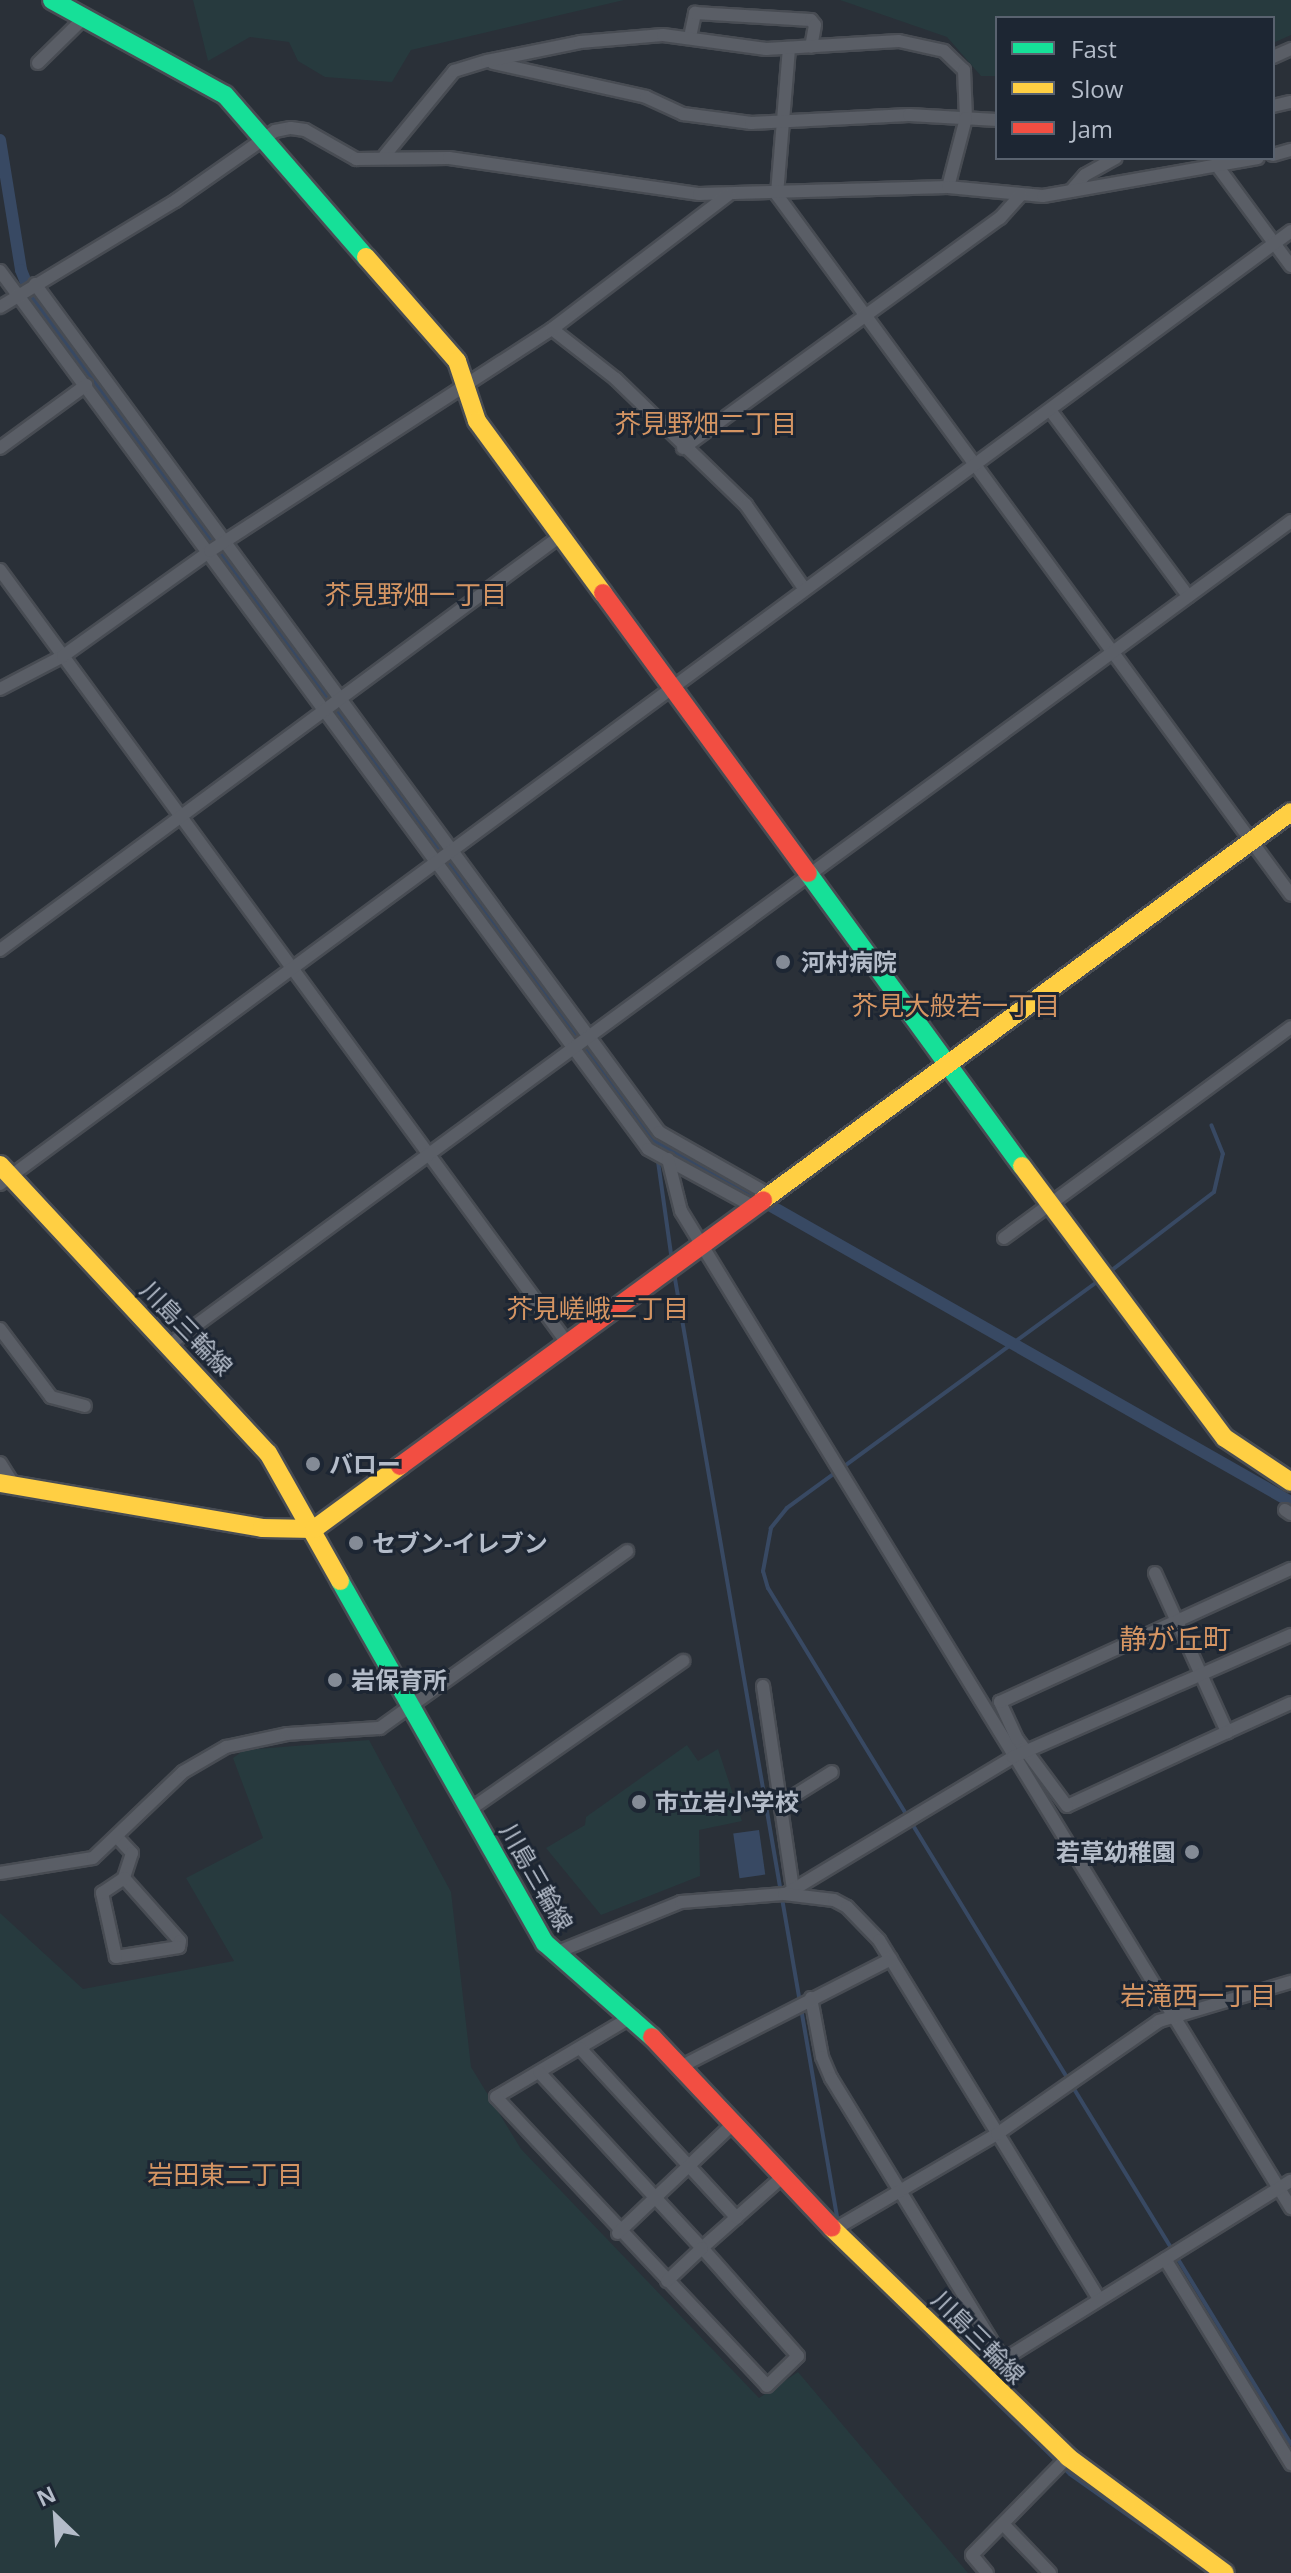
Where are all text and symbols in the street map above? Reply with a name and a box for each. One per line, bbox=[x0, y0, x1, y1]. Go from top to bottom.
legend bbox=[995, 16, 1275, 160]
text: Fast bbox=[1071, 32, 1117, 65]
text: Slow bbox=[1071, 72, 1123, 105]
text: Jam bbox=[1071, 112, 1113, 145]
district label: 芥見野畑二丁目 bbox=[615, 408, 797, 440]
district label: 芥見野畑一丁目 bbox=[325, 579, 507, 611]
place label: 河村病院 bbox=[801, 948, 897, 976]
marker: 河村病院 bbox=[772, 951, 794, 973]
district label: 芥見大般若一丁目 bbox=[852, 990, 1060, 1022]
street label: 川島三輪線 bbox=[135, 1275, 239, 1381]
district label: 芥見嵯峨二丁目 bbox=[507, 1293, 689, 1325]
place label: バロー bbox=[329, 1450, 401, 1478]
marker: バロー bbox=[304, 1455, 322, 1473]
place label: セブン-イレブン bbox=[372, 1529, 548, 1557]
marker: セブン-イレブン bbox=[347, 1534, 365, 1552]
district label: 静が丘町 bbox=[1119, 1621, 1231, 1655]
place label: 岩保育所 bbox=[351, 1666, 447, 1694]
marker: 岩保育所 bbox=[326, 1671, 344, 1689]
place label: 市立岩小学校 bbox=[655, 1788, 799, 1816]
marker: 市立岩小学校 bbox=[630, 1793, 648, 1811]
street label: 川島三輪線 bbox=[495, 1818, 579, 1936]
place label: 若草幼稚園 bbox=[1056, 1838, 1176, 1866]
marker: 若草幼稚園 bbox=[1183, 1843, 1201, 1861]
district label: 岩滝西一丁目 bbox=[1120, 1980, 1276, 2012]
district label: 岩田東二丁目 bbox=[147, 2159, 303, 2191]
street label: 川島三輪線 bbox=[926, 2284, 1032, 2390]
north arrow bbox=[16, 2477, 96, 2557]
text: N bbox=[31, 2478, 60, 2513]

